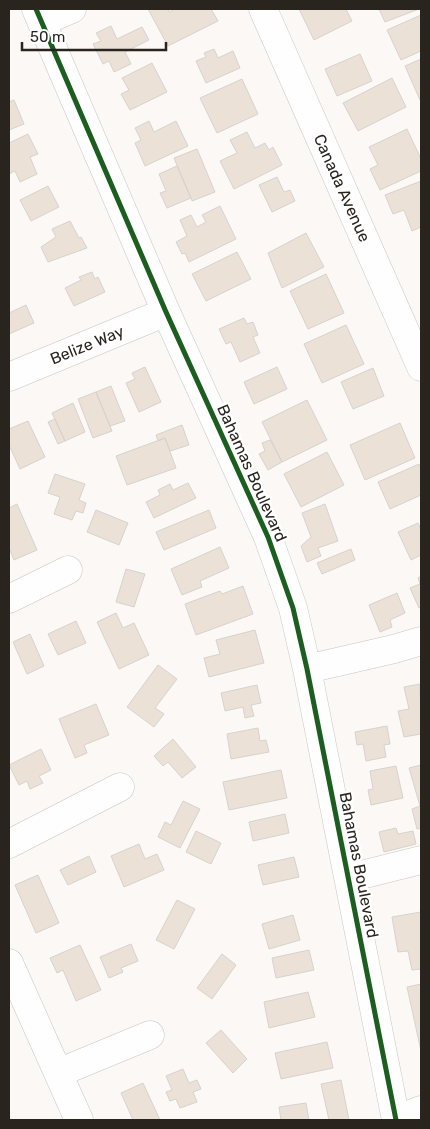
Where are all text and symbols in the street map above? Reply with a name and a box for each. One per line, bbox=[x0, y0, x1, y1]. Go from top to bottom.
scale bar bbox=[22, 20, 166, 52]
text: 50 m bbox=[30, 28, 65, 46]
street label: Canada Avenue bbox=[310, 131, 374, 245]
street label: Belize Way bbox=[47, 322, 127, 368]
street label: Bahamas Boulevard bbox=[213, 401, 291, 545]
street label: Bahamas Boulevard bbox=[336, 790, 382, 940]

